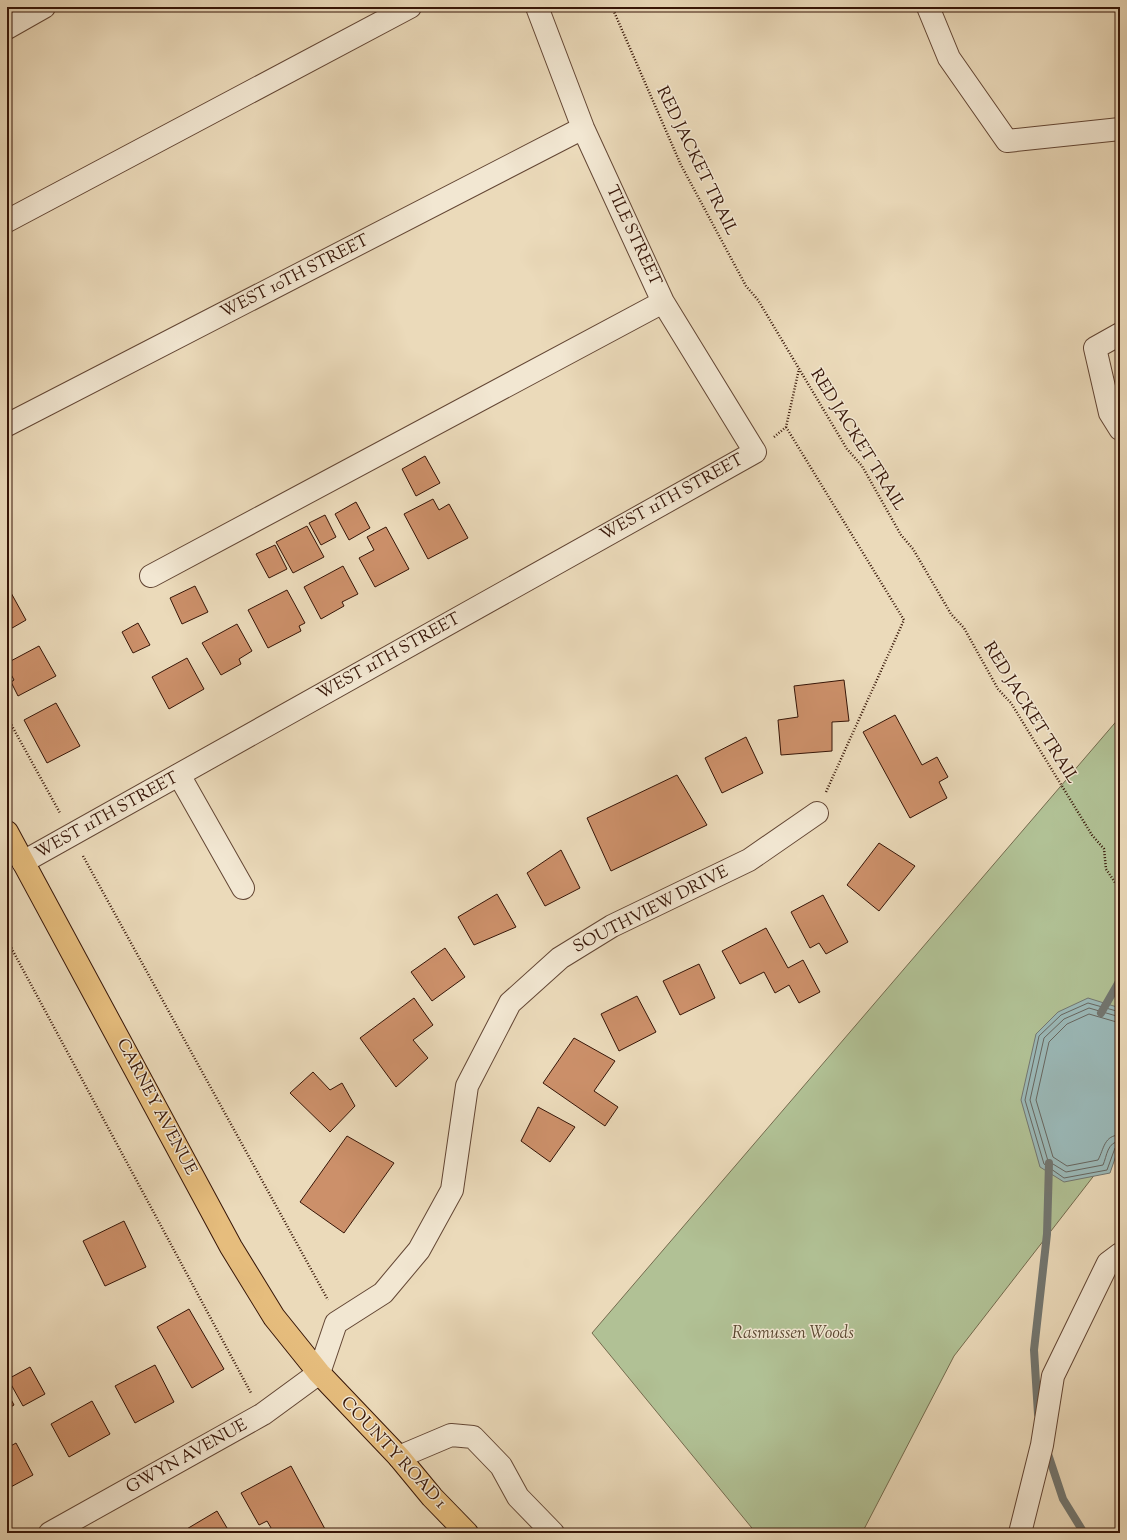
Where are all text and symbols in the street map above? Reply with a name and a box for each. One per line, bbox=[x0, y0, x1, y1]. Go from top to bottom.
street label: RED JACKET TRAIL bbox=[649, 82, 743, 240]
street label: TILE STREET bbox=[599, 182, 667, 290]
street label: WEST 10TH STREET bbox=[217, 229, 373, 325]
street label: RED JACKET TRAIL bbox=[804, 364, 910, 516]
street label: WEST 11TH STREET bbox=[596, 449, 748, 547]
street label: WEST 11TH STREET bbox=[313, 608, 465, 706]
street label: RED JACKET TRAIL bbox=[977, 637, 1083, 789]
street label: WEST 11TH STREET bbox=[31, 767, 183, 865]
street label: SOUTHVIEW DRIVE bbox=[569, 860, 733, 960]
street label: CARNEY AVENUE bbox=[110, 1034, 202, 1180]
park label: Rasmussen Woods bbox=[732, 1322, 854, 1346]
street label: COUNTY ROAD 1 bbox=[335, 1392, 451, 1514]
street label: GWYN AVENUE bbox=[122, 1414, 252, 1500]

